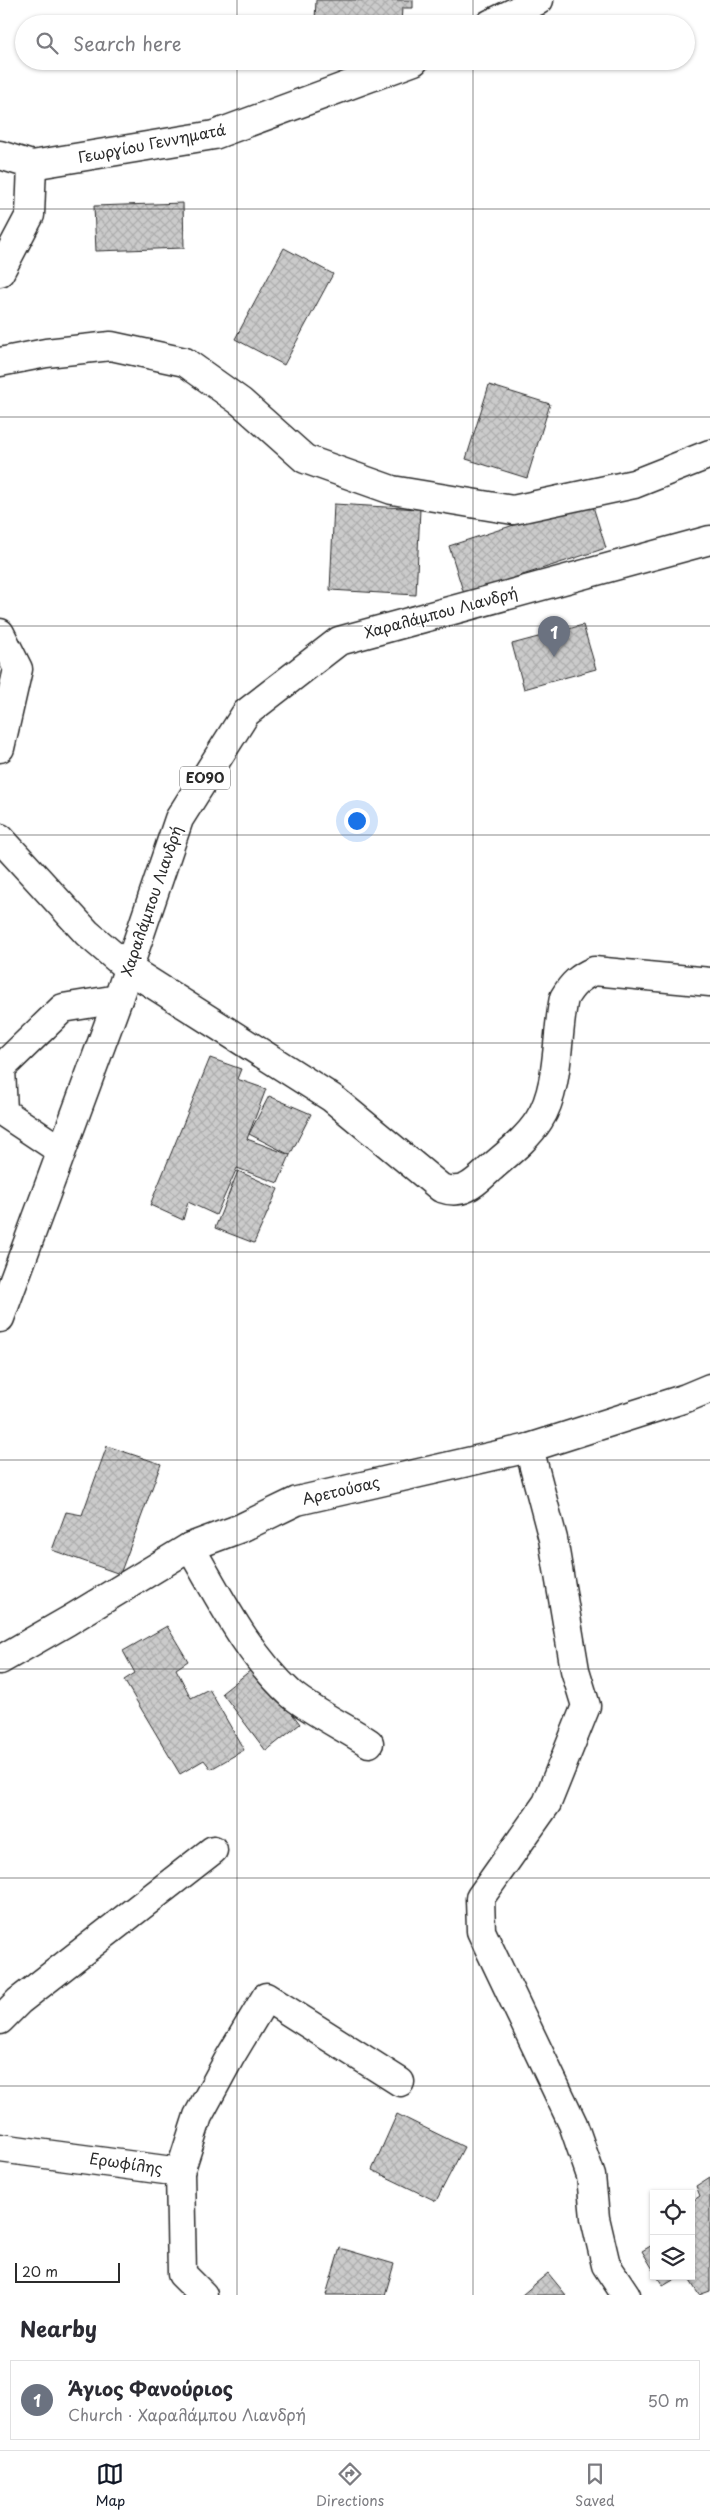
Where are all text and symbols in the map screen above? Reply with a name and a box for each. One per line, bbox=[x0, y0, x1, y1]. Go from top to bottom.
search box bbox=[15, 15, 695, 70]
icon: search bbox=[33, 29, 61, 57]
text: Search here bbox=[73, 29, 182, 57]
street label: Γεωργίου Γεννηματά bbox=[76, 117, 228, 168]
street label: Χαραλάμπου Λιανδρή bbox=[361, 580, 520, 643]
pin: 1 bbox=[538, 616, 570, 657]
road number: ΕΟ90 bbox=[180, 766, 230, 790]
your location bbox=[344, 808, 370, 834]
street label: Χαραλάμπου Λιανδρή bbox=[114, 822, 187, 979]
street label: Αρετούσας bbox=[300, 1469, 382, 1510]
street label: Ερωφίλης bbox=[88, 2146, 165, 2179]
map controls bbox=[650, 2190, 695, 2280]
button: locate bbox=[650, 2190, 695, 2235]
button: layers bbox=[650, 2235, 695, 2280]
scale bar bbox=[15, 2260, 120, 2283]
text: 20 m bbox=[22, 2261, 58, 2282]
text: Nearby bbox=[20, 2312, 97, 2344]
text: Άγιος Φανούριος bbox=[68, 2374, 233, 2402]
text: 1 bbox=[33, 2388, 41, 2412]
text: 50 m bbox=[648, 2388, 689, 2412]
text: Church · Χαραλάμπου Λιανδρή bbox=[68, 2402, 306, 2426]
tab: Map bbox=[95, 2460, 125, 2511]
tab: Directions bbox=[316, 2460, 384, 2511]
tab: Saved bbox=[575, 2460, 615, 2511]

